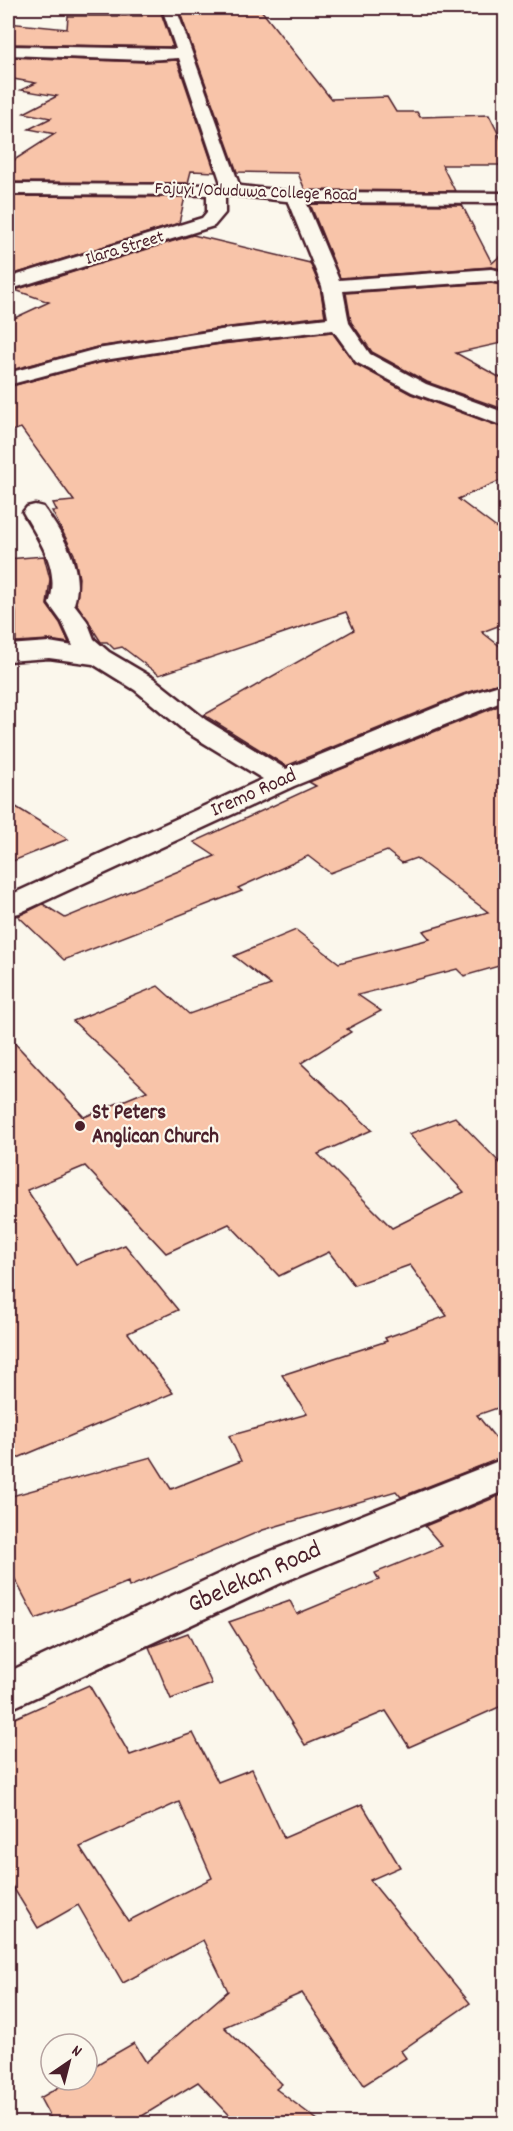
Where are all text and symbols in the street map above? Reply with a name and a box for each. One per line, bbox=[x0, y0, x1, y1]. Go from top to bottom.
street label: Fajuyi /Oduduwa College Road bbox=[154, 177, 358, 209]
street label: Ilara Street bbox=[82, 225, 168, 273]
street label: Iremo Road bbox=[206, 762, 302, 826]
place label: St Peters Anglican Church bbox=[92, 1099, 219, 1153]
marker: St Peters Anglican Church bbox=[73, 1119, 87, 1133]
street label: Gbelekan Road bbox=[182, 1532, 328, 1624]
north arrow bbox=[39, 2032, 99, 2092]
text: N bbox=[66, 2040, 86, 2064]

